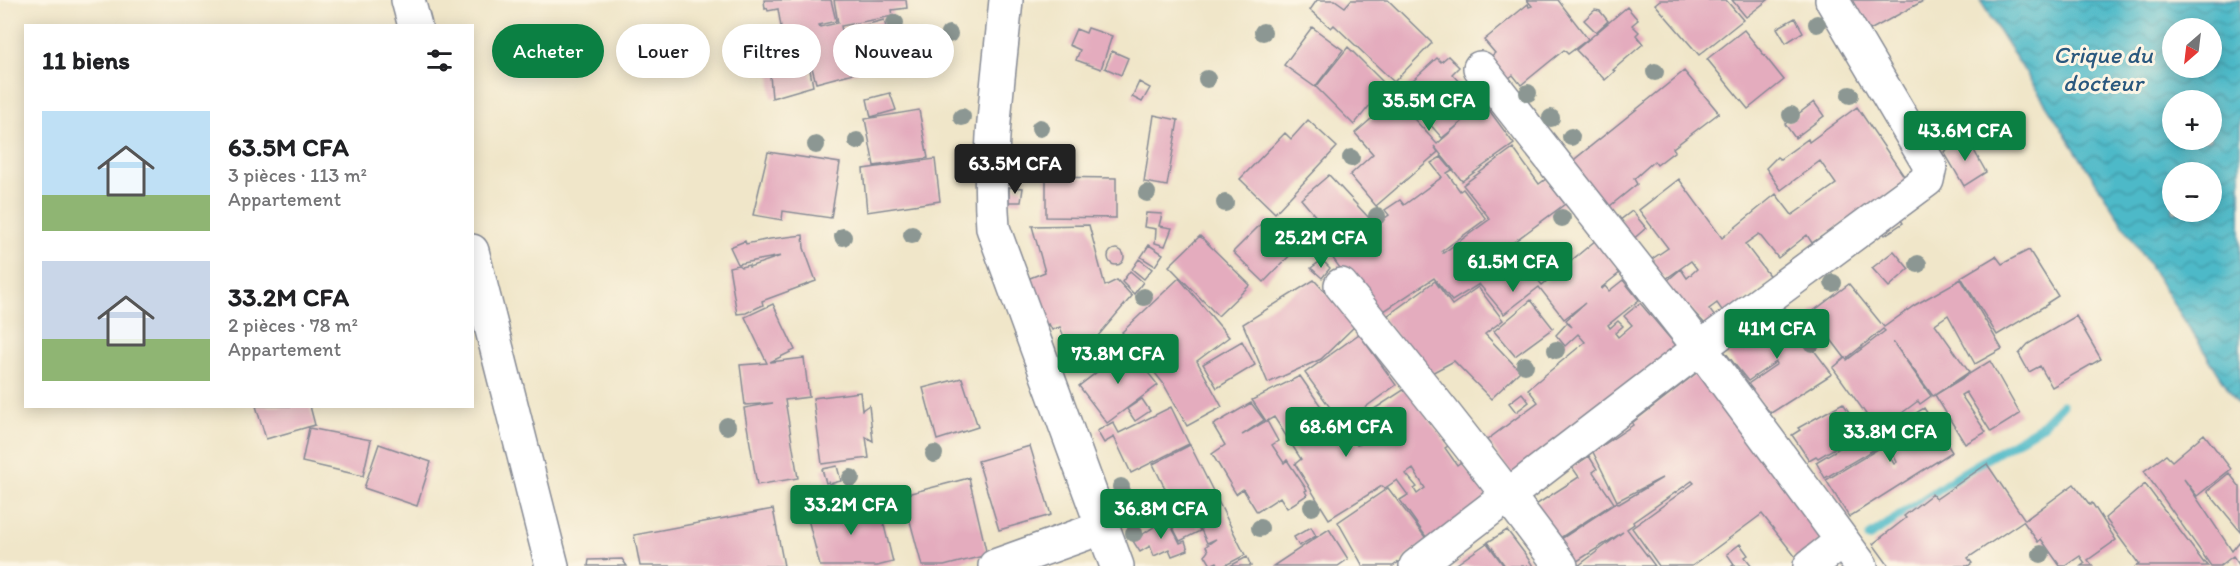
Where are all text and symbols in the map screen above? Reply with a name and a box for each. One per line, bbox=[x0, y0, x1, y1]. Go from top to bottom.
north arrow bbox=[2162, 18, 2222, 78]
map controls bbox=[2162, 18, 2222, 222]
chip: Acheter bbox=[492, 24, 604, 78]
chip: Louer bbox=[616, 24, 710, 78]
chip: Filtres bbox=[722, 24, 821, 78]
chip: Nouveau bbox=[833, 24, 954, 78]
water label: Crique du docteur bbox=[2053, 40, 2153, 97]
text: 11 biens bbox=[42, 44, 130, 76]
icon: filters bbox=[423, 44, 456, 77]
pin: 35.5M CFA bbox=[1360, 81, 1498, 132]
text: 35.5M CFA bbox=[1383, 88, 1475, 112]
button: + bbox=[2162, 90, 2222, 150]
pin: 43.6M CFA bbox=[1896, 111, 2034, 162]
text: 43.6M CFA bbox=[1918, 118, 2012, 142]
text: 63.5M CFA bbox=[228, 131, 349, 163]
icon: home bbox=[90, 135, 162, 207]
pin: 63.5M CFA bbox=[946, 144, 1084, 195]
text: 63.5M CFA bbox=[969, 151, 1061, 175]
button: − bbox=[2162, 162, 2222, 222]
text: 3 pièces · 113 m² bbox=[228, 163, 367, 187]
text: Appartement bbox=[228, 187, 341, 211]
pin: 25.2M CFA bbox=[1252, 218, 1390, 269]
text: 25.2M CFA bbox=[1275, 225, 1367, 249]
pin: 61.5M CFA bbox=[1444, 242, 1582, 293]
text: 61.5M CFA bbox=[1467, 249, 1559, 273]
text: 33.2M CFA bbox=[228, 281, 349, 313]
icon: home bbox=[90, 285, 162, 357]
pin: 41M CFA bbox=[1722, 309, 1832, 360]
text: 2 pièces · 78 m² bbox=[228, 313, 358, 337]
text: 41M CFA bbox=[1738, 316, 1816, 340]
pin: 73.8M CFA bbox=[1049, 334, 1187, 385]
text: Appartement bbox=[228, 337, 341, 361]
text: 73.8M CFA bbox=[1072, 341, 1164, 365]
pin: 68.6M CFA bbox=[1277, 407, 1415, 458]
pin: 33.8M CFA bbox=[1821, 412, 1959, 463]
text: 68.6M CFA bbox=[1299, 414, 1393, 438]
text: 33.8M CFA bbox=[1843, 419, 1937, 443]
pin: 33.2M CFA bbox=[782, 485, 920, 536]
pin: 36.8M CFA bbox=[1092, 489, 1230, 540]
text: 33.2M CFA bbox=[804, 492, 898, 516]
text: 36.8M CFA bbox=[1114, 496, 1208, 520]

